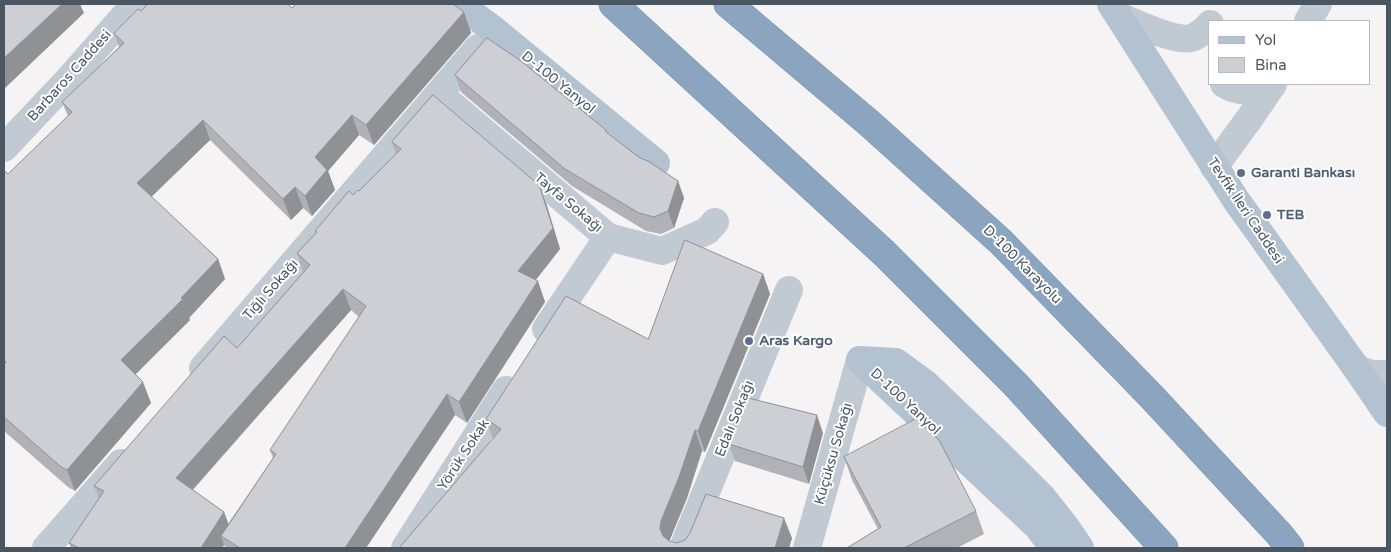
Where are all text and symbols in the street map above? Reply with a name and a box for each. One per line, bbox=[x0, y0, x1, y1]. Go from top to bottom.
legend bbox=[1208, 20, 1371, 85]
street label: Barbaros Caddesi bbox=[25, 27, 115, 125]
text: Yol bbox=[1255, 31, 1276, 49]
street label: D-100 Yanyol bbox=[518, 48, 598, 118]
text: Bina bbox=[1255, 56, 1287, 74]
street label: Tevfik İleri Caddesi bbox=[1203, 155, 1287, 267]
place label: Garanti Bankası bbox=[1251, 165, 1355, 181]
marker: Garanti Bankası bbox=[1235, 167, 1247, 179]
street label: Tayfa Sokağı bbox=[530, 170, 606, 236]
place label: TEB bbox=[1277, 207, 1304, 223]
marker: TEB bbox=[1261, 209, 1273, 221]
street label: D-100 Karayolu bbox=[979, 222, 1065, 308]
street label: Tığlı Sokağı bbox=[240, 256, 302, 324]
place label: Aras Kargo bbox=[759, 333, 833, 349]
marker: Aras Kargo bbox=[743, 335, 755, 347]
street label: D-100 Yanyol bbox=[866, 365, 944, 439]
street label: Edalı Sokağı bbox=[712, 378, 758, 460]
street label: Küçüksu Sokağı bbox=[811, 401, 857, 507]
street label: Yörük Sokak bbox=[435, 416, 493, 494]

